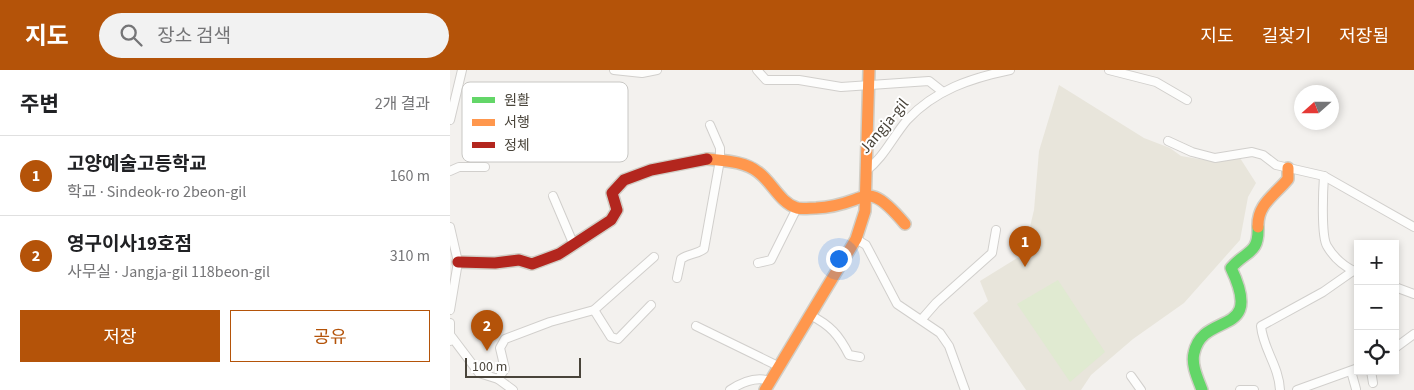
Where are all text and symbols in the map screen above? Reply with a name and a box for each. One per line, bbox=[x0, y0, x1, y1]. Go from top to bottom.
search box bbox=[99, 13, 449, 58]
text: 지도 bbox=[25, 19, 69, 54]
icon: search bbox=[117, 21, 145, 49]
text: 장소 검색 bbox=[157, 23, 231, 50]
text: 지도 bbox=[1201, 24, 1234, 49]
text: 길찾기 bbox=[1262, 24, 1311, 49]
text: 저장됨 bbox=[1339, 24, 1389, 49]
legend bbox=[462, 82, 628, 162]
north arrow bbox=[1294, 85, 1339, 130]
text: 주변 bbox=[20, 89, 59, 119]
text: 원활 bbox=[504, 91, 530, 111]
text: 2개 결과 bbox=[375, 93, 430, 115]
street label: Jangja-gil bbox=[854, 94, 914, 158]
text: 서행 bbox=[504, 113, 530, 133]
text: 정체 bbox=[504, 136, 530, 156]
text: 고양예술고등학교 bbox=[67, 151, 207, 178]
text: 1 bbox=[32, 165, 40, 187]
text: 160 m bbox=[390, 165, 430, 187]
text: 학교 · Sindeok-ro 2beon-gil bbox=[67, 181, 246, 203]
pin: 1 bbox=[1009, 226, 1041, 267]
text: 영구이사19호점 bbox=[67, 231, 192, 258]
map controls bbox=[1354, 240, 1399, 375]
button: + bbox=[1354, 240, 1399, 285]
text: 2 bbox=[32, 245, 40, 267]
text: 310 m bbox=[390, 245, 430, 267]
your location bbox=[826, 246, 852, 272]
text: 사무실 · Jangja-gil 118beon-gil bbox=[67, 261, 270, 283]
button: − bbox=[1354, 285, 1399, 330]
button: 저장 bbox=[20, 310, 220, 362]
button: 공유 bbox=[230, 310, 430, 362]
pin: 2 bbox=[471, 310, 503, 351]
button: locate bbox=[1354, 330, 1399, 375]
scale bar bbox=[465, 355, 581, 378]
text: 100 m bbox=[472, 357, 507, 377]

